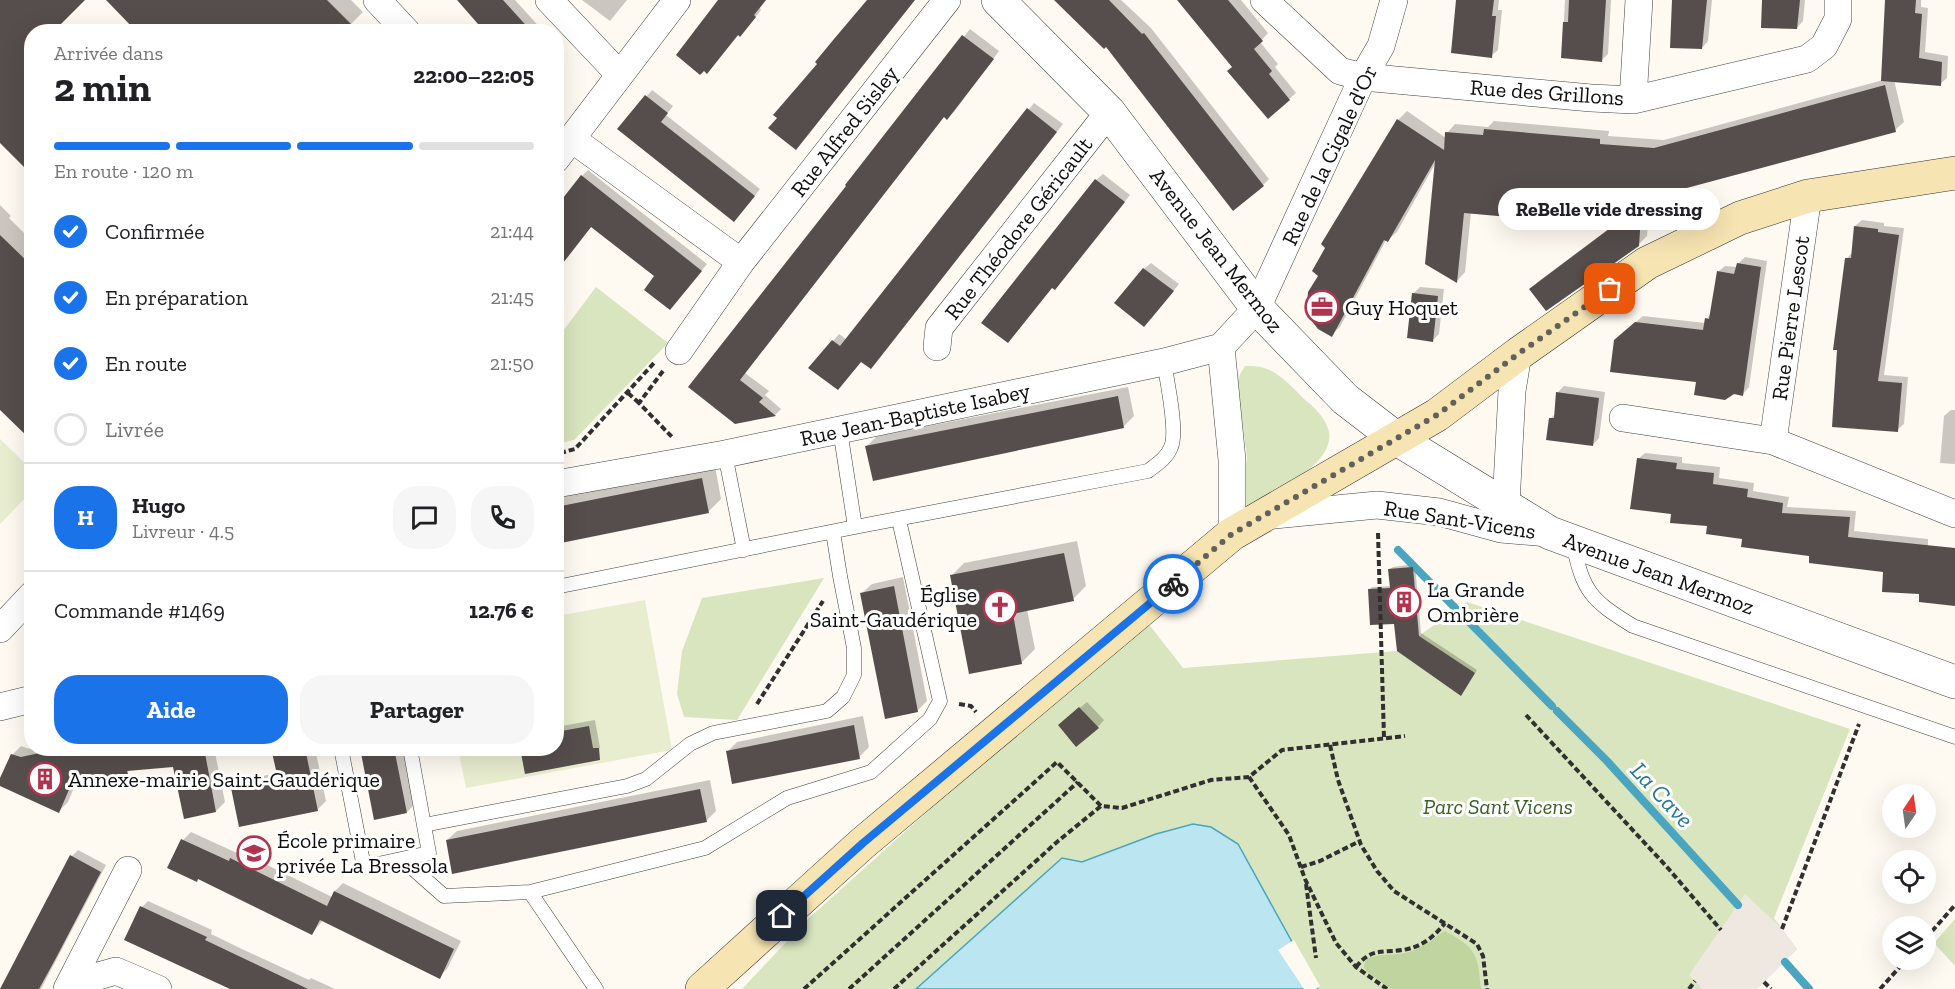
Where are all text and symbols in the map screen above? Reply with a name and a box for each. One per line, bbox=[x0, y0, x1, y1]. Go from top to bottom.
text: Arrivée dans bbox=[54, 41, 163, 65]
street label: Rue Alfred Sisley bbox=[785, 60, 904, 202]
street label: Rue de la Cigale d'Or bbox=[1276, 61, 1383, 250]
text: 22:00–22:05 bbox=[413, 62, 534, 89]
text: 2 min bbox=[54, 64, 151, 111]
street label: Rue des Grillons bbox=[1469, 74, 1625, 111]
street label: Rue Théodore Géricault bbox=[939, 131, 1099, 325]
text: En route · 120 m bbox=[54, 159, 193, 183]
street label: Avenue Jean Mermoz bbox=[1144, 163, 1289, 338]
callout: ReBelle vide dressing bbox=[1499, 187, 1721, 229]
text: ReBelle vide dressing bbox=[1515, 197, 1703, 221]
icon: check bbox=[54, 215, 87, 248]
text: Confirmée bbox=[105, 218, 205, 245]
text: 21:44 bbox=[490, 219, 534, 243]
street label: Rue Pierre Lescot bbox=[1766, 233, 1816, 402]
pin bbox=[1584, 263, 1635, 314]
icon: bag bbox=[1593, 272, 1626, 305]
icon: check bbox=[54, 281, 87, 314]
text: En préparation bbox=[105, 284, 248, 311]
text: 21:45 bbox=[491, 285, 534, 309]
office icon: Guy Hoquet bbox=[1304, 289, 1340, 325]
place label: Guy Hoquet bbox=[1345, 294, 1459, 321]
icon: check bbox=[54, 347, 87, 380]
text: En route bbox=[105, 350, 187, 377]
text: 21:50 bbox=[490, 351, 534, 375]
street label: Rue Jean-Baptiste Isabey bbox=[798, 377, 1033, 452]
text: Livrée bbox=[105, 416, 164, 443]
button: chat bbox=[393, 486, 456, 549]
button: phone bbox=[471, 486, 534, 549]
text: Hugo bbox=[132, 492, 185, 519]
street label: Rue Sant-Vicens bbox=[1382, 494, 1538, 545]
text: H bbox=[77, 504, 94, 531]
text: Livreur · 4.5 bbox=[132, 519, 234, 543]
street label: Avenue Jean Mermoz bbox=[1560, 526, 1758, 621]
courier bbox=[1143, 554, 1203, 614]
icon: bike bbox=[1157, 568, 1190, 601]
place label: La Grande Ombrière bbox=[1427, 576, 1525, 628]
place label: Église Saint-Gaudérique bbox=[810, 581, 977, 633]
building icon: La Grande Ombrière bbox=[1386, 584, 1422, 620]
church icon: Église Saint-Gaudérique bbox=[982, 589, 1018, 625]
text: Commande #1469 bbox=[54, 597, 225, 624]
text: 12.76 € bbox=[469, 597, 534, 624]
button: Aide bbox=[54, 675, 288, 744]
button: Partager bbox=[300, 675, 534, 744]
water label: La Cave bbox=[1625, 756, 1700, 833]
building icon: Annexe-mairie Saint-Gaudérique bbox=[27, 761, 63, 797]
place label: Annexe-mairie Saint-Gaudérique bbox=[68, 766, 380, 793]
north arrow bbox=[1882, 784, 1936, 838]
map controls bbox=[1882, 784, 1936, 970]
park label: Parc Sant Vicens bbox=[1423, 793, 1573, 820]
place label: École primaire privée La Bressola bbox=[277, 827, 449, 879]
school or university icon: École primaire privée La Bressola bbox=[236, 835, 272, 871]
button: locate bbox=[1882, 850, 1936, 904]
pin bbox=[756, 890, 807, 941]
icon: home bbox=[765, 899, 798, 932]
button: layers bbox=[1882, 916, 1936, 970]

